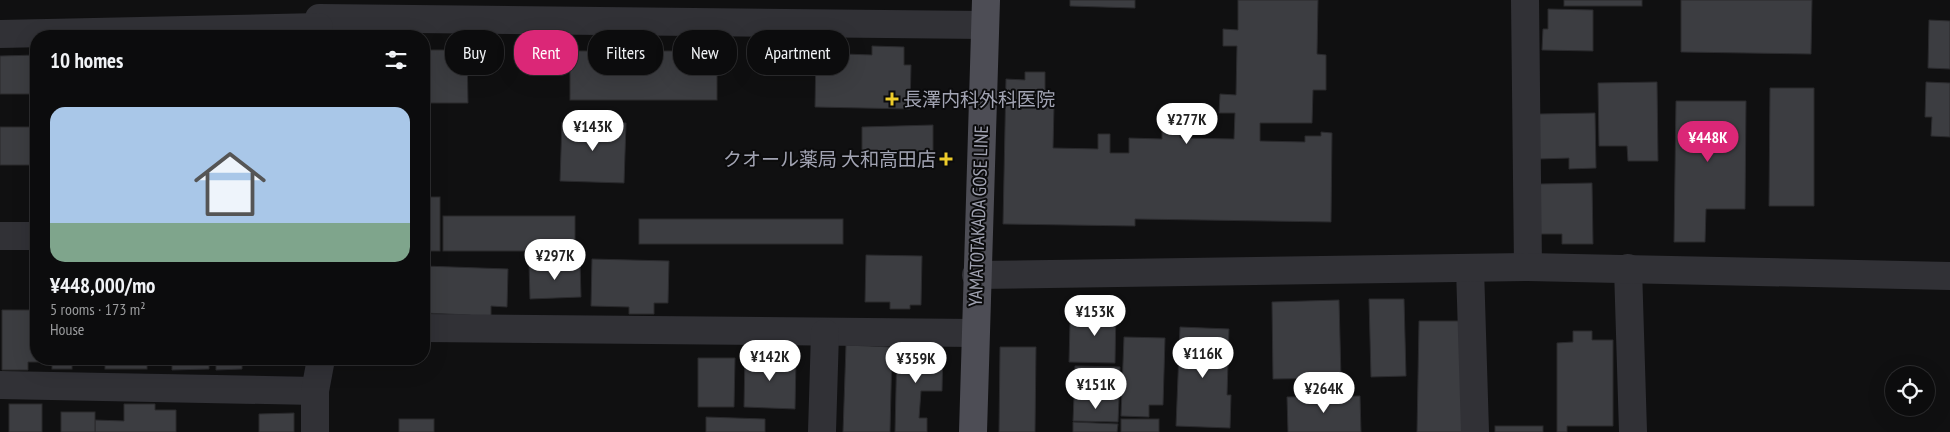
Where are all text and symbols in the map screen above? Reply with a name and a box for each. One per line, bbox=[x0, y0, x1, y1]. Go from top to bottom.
chip: Buy bbox=[445, 30, 504, 75]
chip: Rent bbox=[514, 30, 578, 75]
chip: Filters bbox=[588, 30, 663, 75]
chip: New bbox=[673, 30, 737, 75]
chip: Apartment bbox=[747, 30, 849, 75]
icon: filters bbox=[382, 46, 410, 74]
text: 10 homes bbox=[50, 47, 123, 74]
place label: 長澤内科外科医院 bbox=[903, 87, 1055, 111]
marker: 長澤内科外科医院 bbox=[885, 92, 899, 106]
pin: ¥277K bbox=[1152, 102, 1222, 145]
text: ¥277K bbox=[1168, 109, 1206, 129]
pin: ¥143K bbox=[558, 110, 628, 152]
text: ¥143K bbox=[574, 116, 612, 136]
pin: ¥448K bbox=[1673, 120, 1743, 163]
street label: YAMATOTAKADA GOSE LINE bbox=[963, 125, 993, 307]
text: ¥448K bbox=[1689, 127, 1727, 147]
icon: home bbox=[185, 139, 275, 229]
place label: クオール薬局 大和高田店 bbox=[723, 147, 936, 171]
marker: クオール薬局 大和高田店 bbox=[940, 153, 952, 165]
pin: ¥297K bbox=[520, 238, 590, 281]
text: ¥297K bbox=[536, 245, 574, 265]
text: ¥448,000/mo bbox=[50, 272, 155, 299]
pin: ¥153K bbox=[1060, 294, 1130, 337]
text: 5 rooms · 173 m² bbox=[50, 299, 146, 319]
text: ¥153K bbox=[1076, 301, 1114, 321]
text: House bbox=[50, 319, 84, 339]
pin: ¥116K bbox=[1168, 336, 1238, 379]
pin: ¥142K bbox=[735, 340, 805, 382]
pin: ¥359K bbox=[881, 342, 951, 384]
text: ¥116K bbox=[1184, 343, 1222, 363]
text: ¥142K bbox=[751, 346, 789, 366]
text: ¥359K bbox=[897, 348, 935, 368]
map controls bbox=[1885, 366, 1935, 416]
button: locate bbox=[1885, 366, 1935, 416]
pin: ¥151K bbox=[1061, 368, 1131, 410]
pin: ¥264K bbox=[1289, 372, 1359, 414]
text: ¥151K bbox=[1077, 374, 1115, 394]
text: ¥264K bbox=[1305, 378, 1343, 398]

